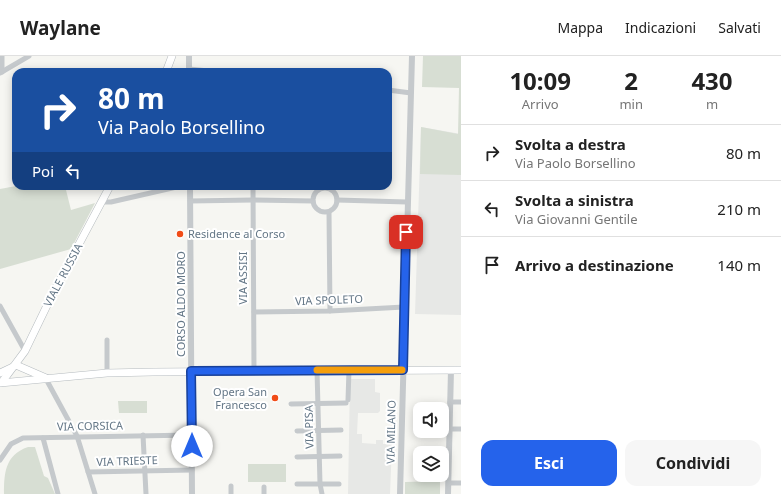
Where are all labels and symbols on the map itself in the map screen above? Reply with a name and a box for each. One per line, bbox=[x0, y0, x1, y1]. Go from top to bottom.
pin bbox=[389, 215, 423, 249]
place label: Residence al Corso bbox=[188, 226, 286, 241]
marker: Residence al Corso bbox=[175, 229, 185, 239]
street label: VIALE RUSSIA bbox=[40, 240, 86, 309]
street label: CORSO ALDO MORO bbox=[173, 251, 188, 357]
street label: VIA ASSISI bbox=[235, 251, 250, 304]
street label: VIA SPOLETO bbox=[295, 291, 363, 308]
place label: Opera San Francesco bbox=[213, 384, 267, 412]
marker: Opera San Francesco bbox=[270, 393, 280, 403]
street label: VIA MILANO bbox=[382, 400, 399, 464]
street label: VIA PISA bbox=[301, 404, 316, 449]
street label: VIA CORSICA bbox=[57, 417, 124, 434]
position arrow bbox=[171, 425, 213, 467]
street label: VIA TRIESTE bbox=[96, 452, 158, 469]

